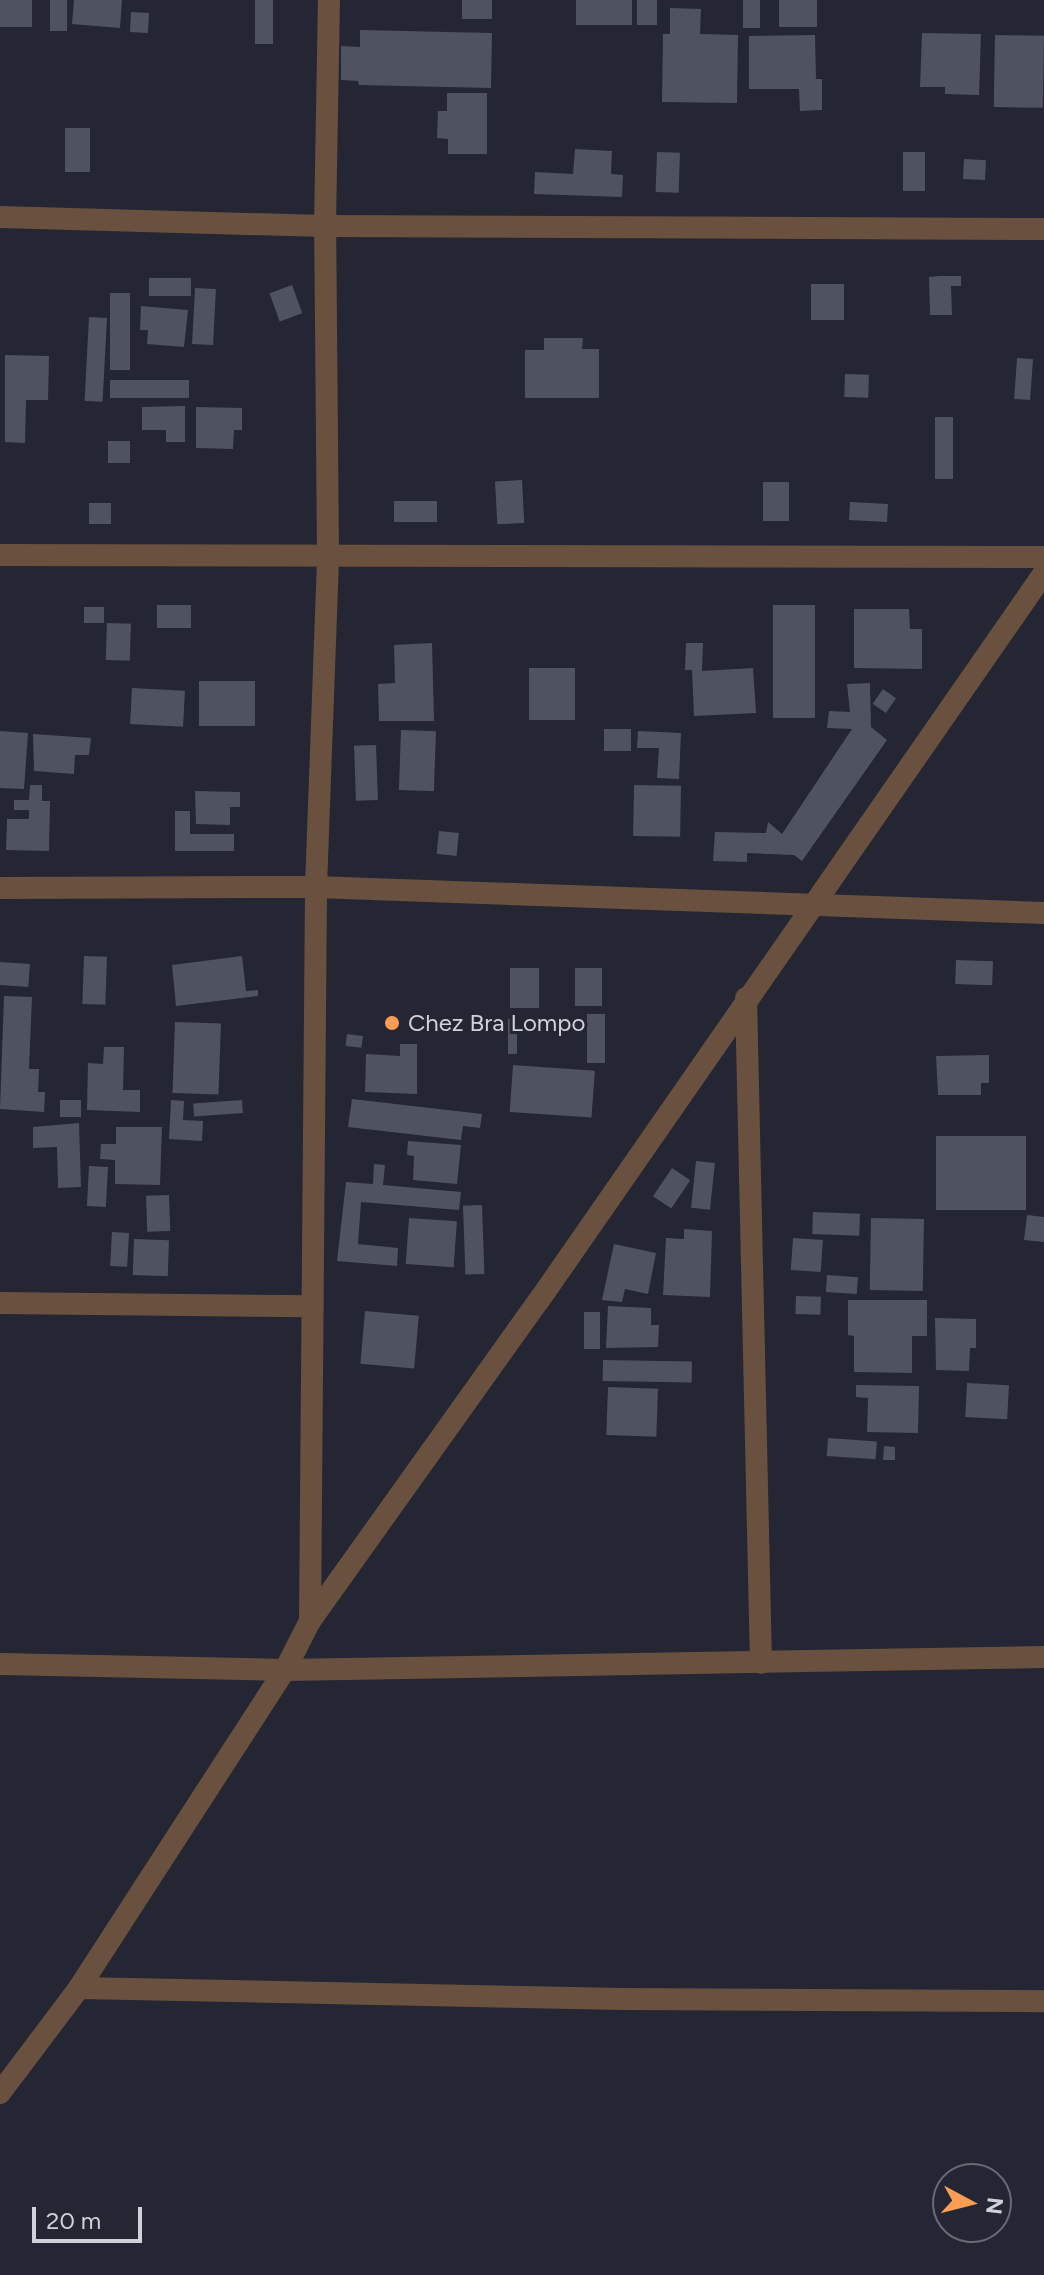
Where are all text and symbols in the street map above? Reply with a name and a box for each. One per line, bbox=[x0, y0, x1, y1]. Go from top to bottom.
place label: Chez Bra Lompo bbox=[408, 1009, 585, 1037]
marker: Chez Bra Lompo bbox=[383, 1014, 401, 1032]
north arrow bbox=[932, 2163, 1012, 2243]
scale bar bbox=[36, 2191, 146, 2241]
text: N bbox=[980, 2196, 1009, 2216]
text: 20 m bbox=[46, 2206, 101, 2235]

